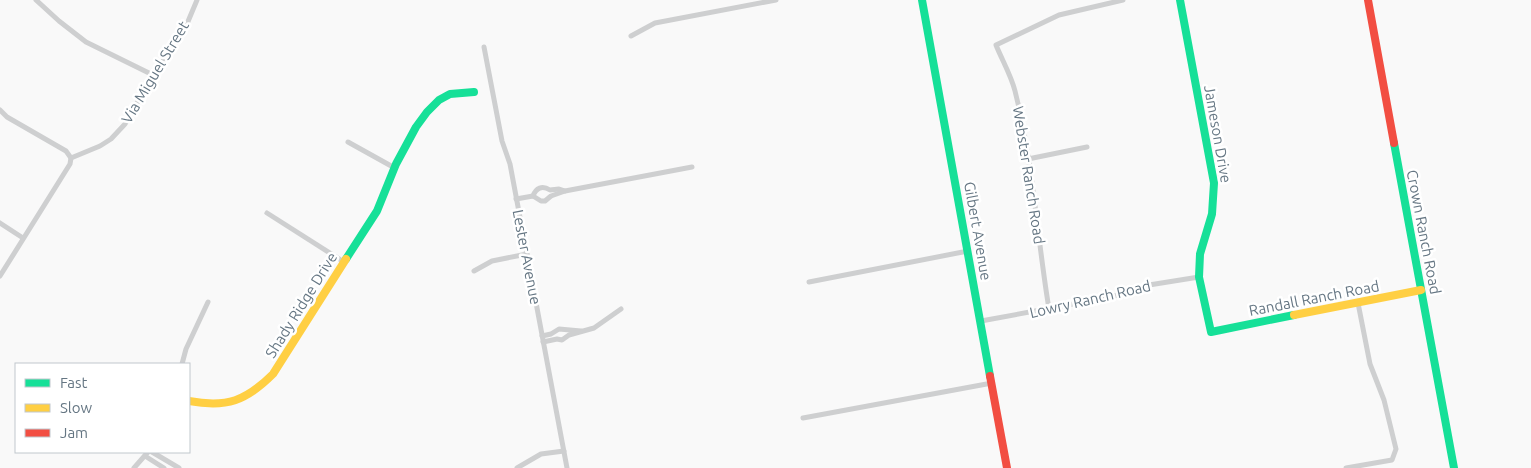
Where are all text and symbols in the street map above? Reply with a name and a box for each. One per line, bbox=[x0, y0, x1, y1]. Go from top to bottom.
street label: Via Miguel Street bbox=[118, 18, 192, 126]
street label: Jameson Drive bbox=[1201, 84, 1235, 184]
street label: Webster Ranch Road bbox=[1010, 105, 1048, 245]
street label: Crown Ranch Road bbox=[1404, 168, 1444, 296]
street label: Gilbert Avenue bbox=[961, 180, 995, 282]
street label: Lester Avenue bbox=[509, 208, 545, 306]
street label: Shady Ridge Drive bbox=[262, 249, 340, 361]
street label: Lowry Ranch Road bbox=[1028, 277, 1152, 321]
street label: Randall Ranch Road bbox=[1247, 277, 1381, 319]
legend bbox=[15, 363, 190, 453]
text: Fast bbox=[60, 374, 88, 391]
text: Slow bbox=[60, 399, 93, 416]
text: Jam bbox=[60, 424, 88, 441]

